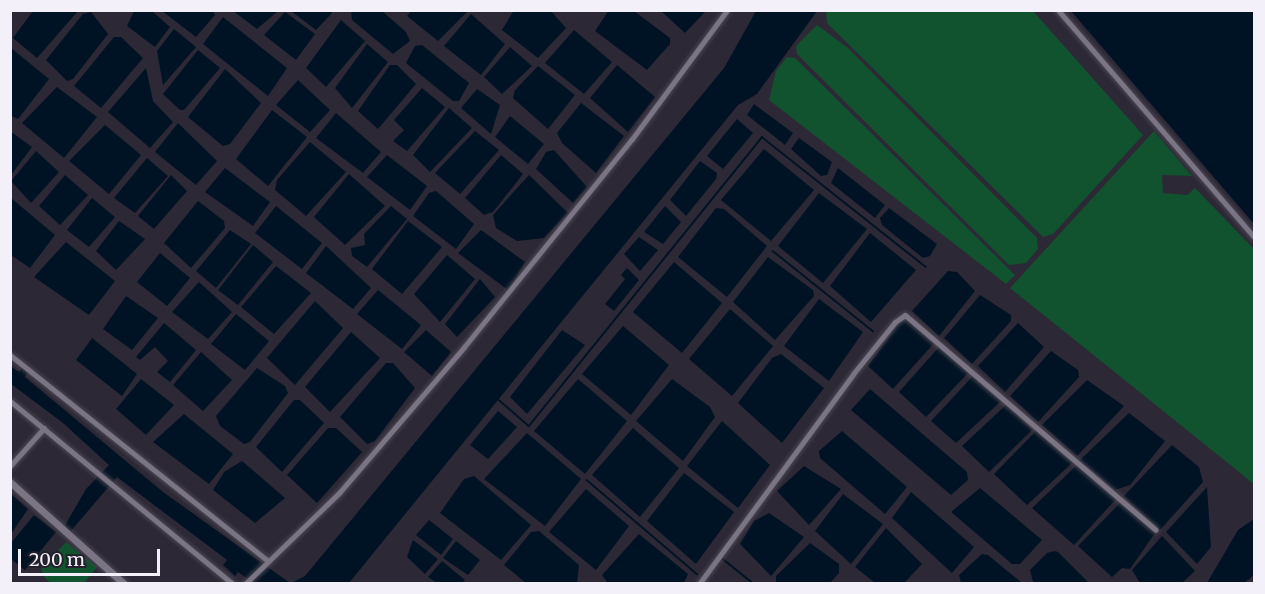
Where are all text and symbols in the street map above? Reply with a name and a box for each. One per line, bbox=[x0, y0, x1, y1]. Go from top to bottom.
scale bar bbox=[21, 537, 164, 575]
text: 200 m bbox=[29, 548, 85, 571]

